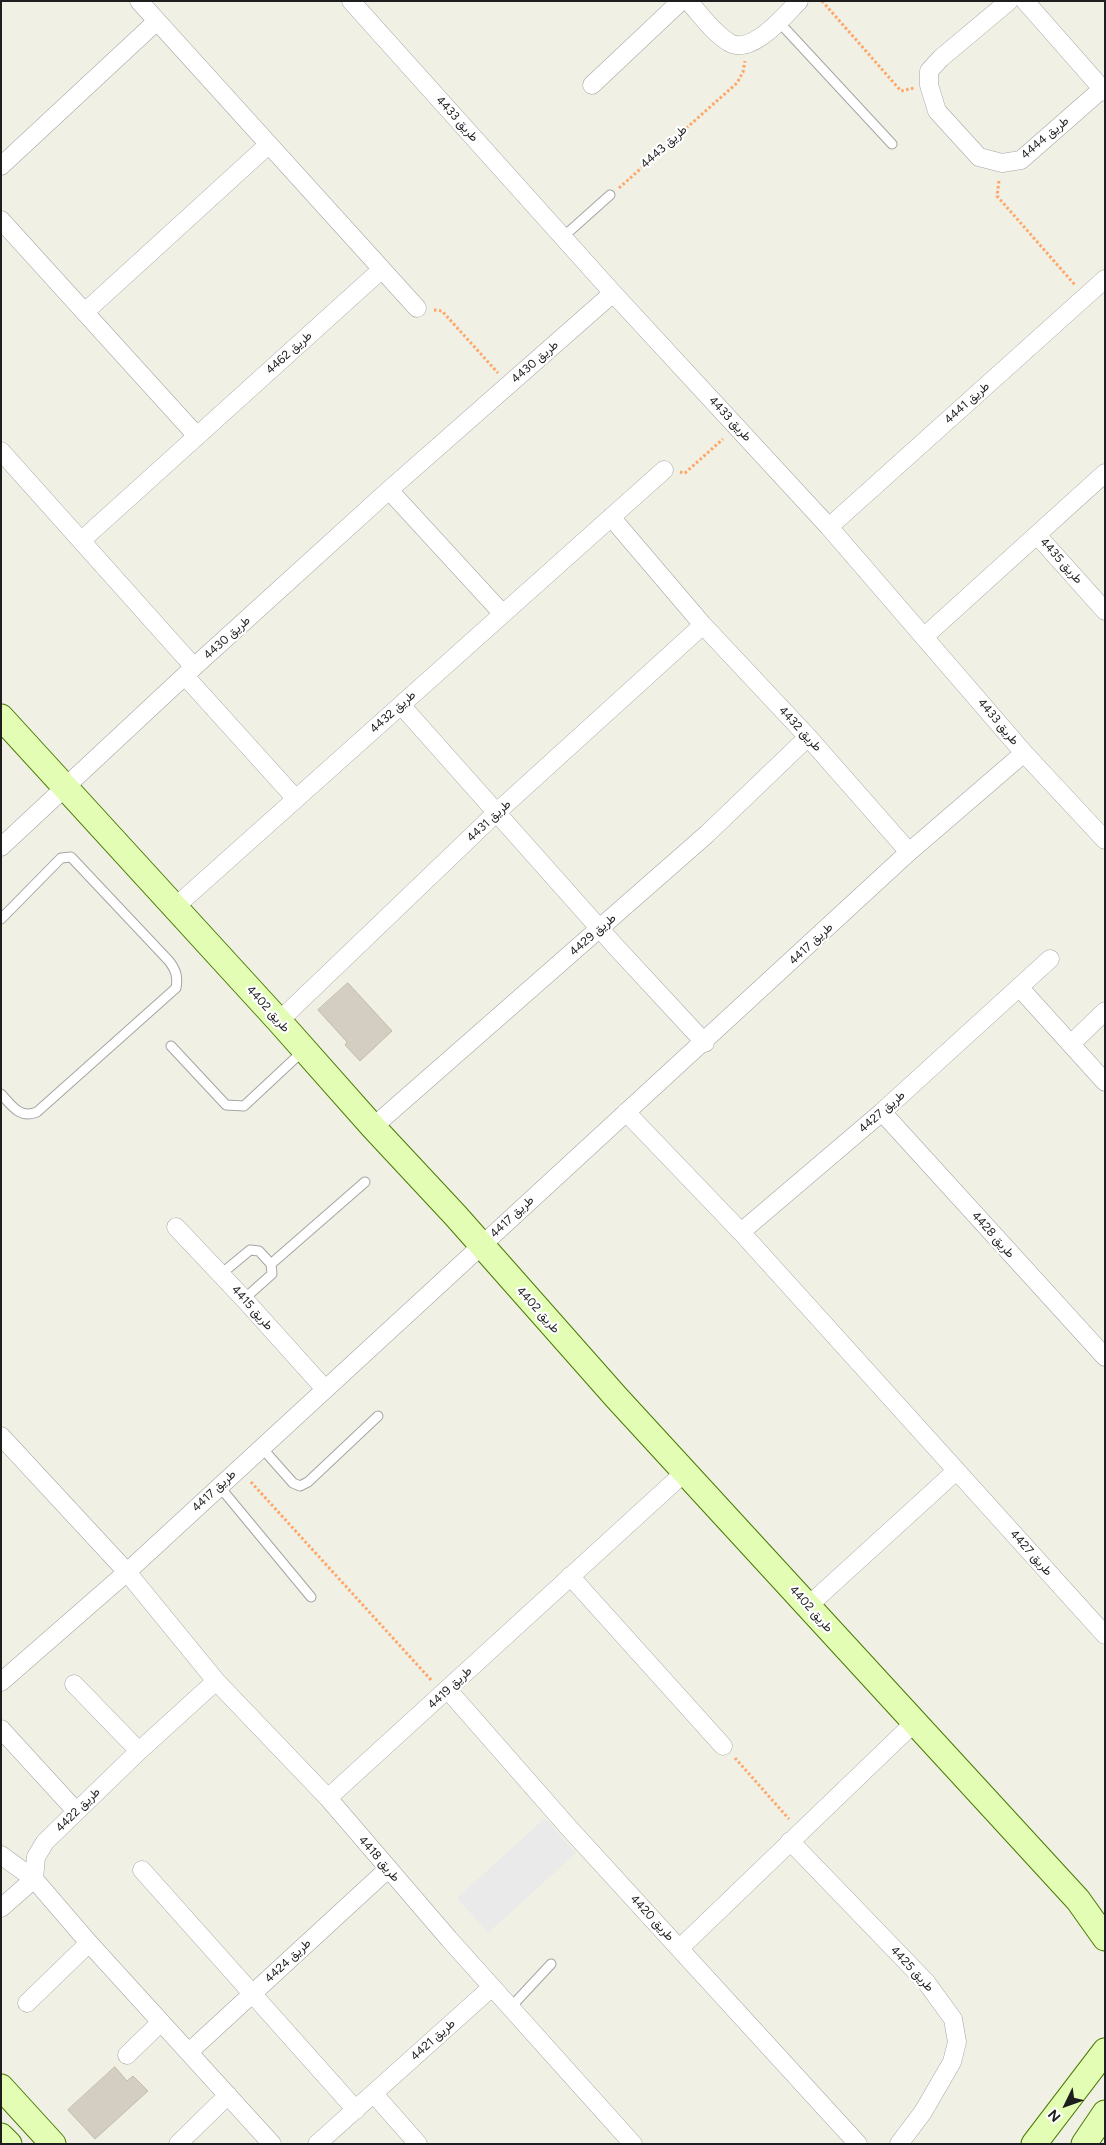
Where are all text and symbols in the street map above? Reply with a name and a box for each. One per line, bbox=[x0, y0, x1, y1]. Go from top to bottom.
street label: طريق 4433 bbox=[433, 93, 481, 145]
street label: طريق 4444 bbox=[1018, 114, 1072, 162]
street label: طريق 4443 bbox=[638, 122, 690, 172]
street label: طريق 4462 bbox=[263, 329, 315, 377]
street label: طريق 4430 bbox=[509, 338, 561, 386]
street label: طريق 4441 bbox=[941, 379, 993, 427]
street label: طريق 4433 bbox=[706, 393, 754, 445]
street label: طريق 4435 bbox=[1037, 535, 1085, 587]
street label: طريق 4430 bbox=[201, 613, 253, 663]
street label: طريق 4432 bbox=[367, 688, 419, 736]
street label: طريق 4433 bbox=[974, 696, 1022, 748]
street label: طريق 4432 bbox=[775, 703, 825, 755]
street label: طريق 4431 bbox=[464, 797, 514, 845]
street label: طريق 4429 bbox=[567, 911, 619, 959]
street label: طريق 4417 bbox=[786, 920, 836, 968]
street label: طريق 4402 bbox=[243, 983, 293, 1035]
street label: طريق 4427 bbox=[856, 1088, 908, 1136]
street label: طريق 4417 bbox=[487, 1193, 537, 1241]
street label: طريق 4428 bbox=[968, 1209, 1018, 1261]
street label: طريق 4415 bbox=[228, 1283, 276, 1333]
street label: طريق 4402 bbox=[513, 1284, 563, 1336]
street label: طريق 4417 bbox=[189, 1467, 239, 1515]
street label: طريق 4427 bbox=[1007, 1527, 1055, 1579]
street label: طريق 4402 bbox=[786, 1583, 836, 1635]
street label: طريق 4419 bbox=[425, 1664, 475, 1712]
street label: طريق 4422 bbox=[53, 1785, 103, 1835]
street label: طريق 4418 bbox=[355, 1833, 403, 1885]
street label: طريق 4420 bbox=[627, 1892, 677, 1944]
street label: طريق 4424 bbox=[262, 1936, 314, 1986]
street label: طريق 4425 bbox=[887, 1943, 937, 1995]
street label: طريق 4421 bbox=[408, 2016, 458, 2064]
north arrow bbox=[1041, 2080, 1091, 2130]
text: N bbox=[1045, 2106, 1064, 2125]

